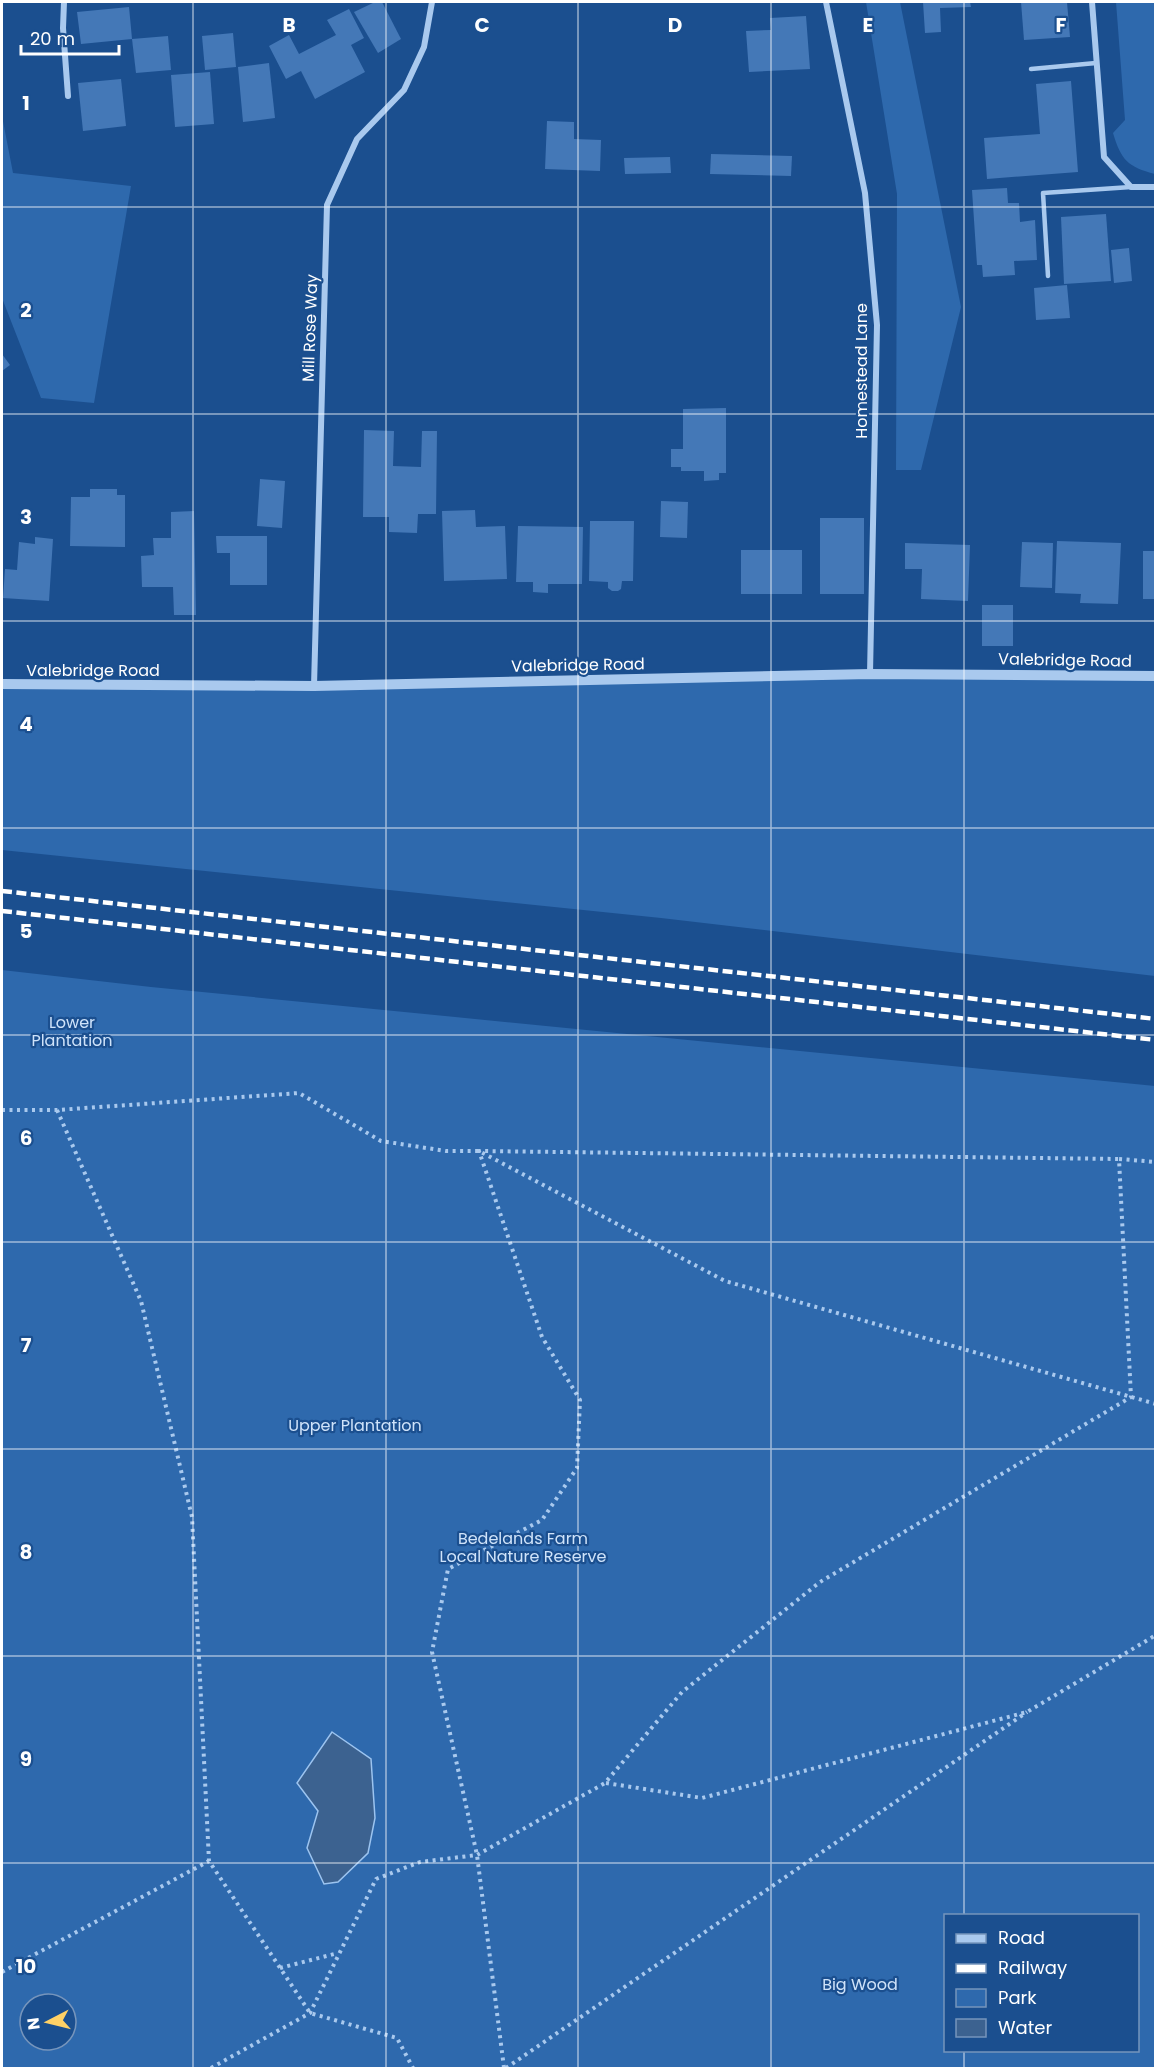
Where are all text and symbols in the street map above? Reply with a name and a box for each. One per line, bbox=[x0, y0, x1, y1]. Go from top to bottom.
text: B bbox=[282, 11, 296, 39]
text: C bbox=[474, 11, 490, 39]
text: D bbox=[668, 11, 682, 39]
text: E bbox=[863, 11, 873, 39]
text: F bbox=[1056, 11, 1067, 39]
scale bar bbox=[21, 18, 118, 56]
text: 20 m bbox=[30, 26, 75, 51]
text: 1 bbox=[22, 89, 30, 117]
street label: Mill Rose Way bbox=[297, 274, 323, 382]
text: 2 bbox=[20, 296, 32, 324]
street label: Homestead Lane bbox=[850, 303, 873, 439]
text: 3 bbox=[20, 503, 32, 531]
street label: Valebridge Road bbox=[998, 647, 1132, 673]
street label: Valebridge Road bbox=[511, 652, 645, 678]
street label: Valebridge Road bbox=[26, 659, 160, 682]
text: 4 bbox=[19, 710, 33, 738]
text: 5 bbox=[20, 917, 33, 945]
park label: Lower Plantation bbox=[31, 1011, 113, 1052]
text: 6 bbox=[20, 1124, 32, 1152]
text: 7 bbox=[21, 1331, 32, 1359]
park label: Upper Plantation bbox=[288, 1414, 422, 1437]
park label: Bedelands Farm Local Nature Reserve bbox=[440, 1527, 607, 1568]
text: 8 bbox=[20, 1538, 32, 1566]
text: 9 bbox=[20, 1745, 32, 1773]
legend bbox=[944, 1914, 1139, 2052]
text: Road bbox=[998, 1925, 1045, 1950]
text: 10 bbox=[16, 1952, 36, 1980]
text: Railway bbox=[998, 1955, 1067, 1980]
park label: Big Wood bbox=[822, 1973, 898, 1996]
text: Park bbox=[998, 1985, 1037, 2010]
north arrow bbox=[18, 1992, 78, 2052]
text: Water bbox=[998, 2015, 1052, 2040]
text: N bbox=[21, 2016, 46, 2031]

